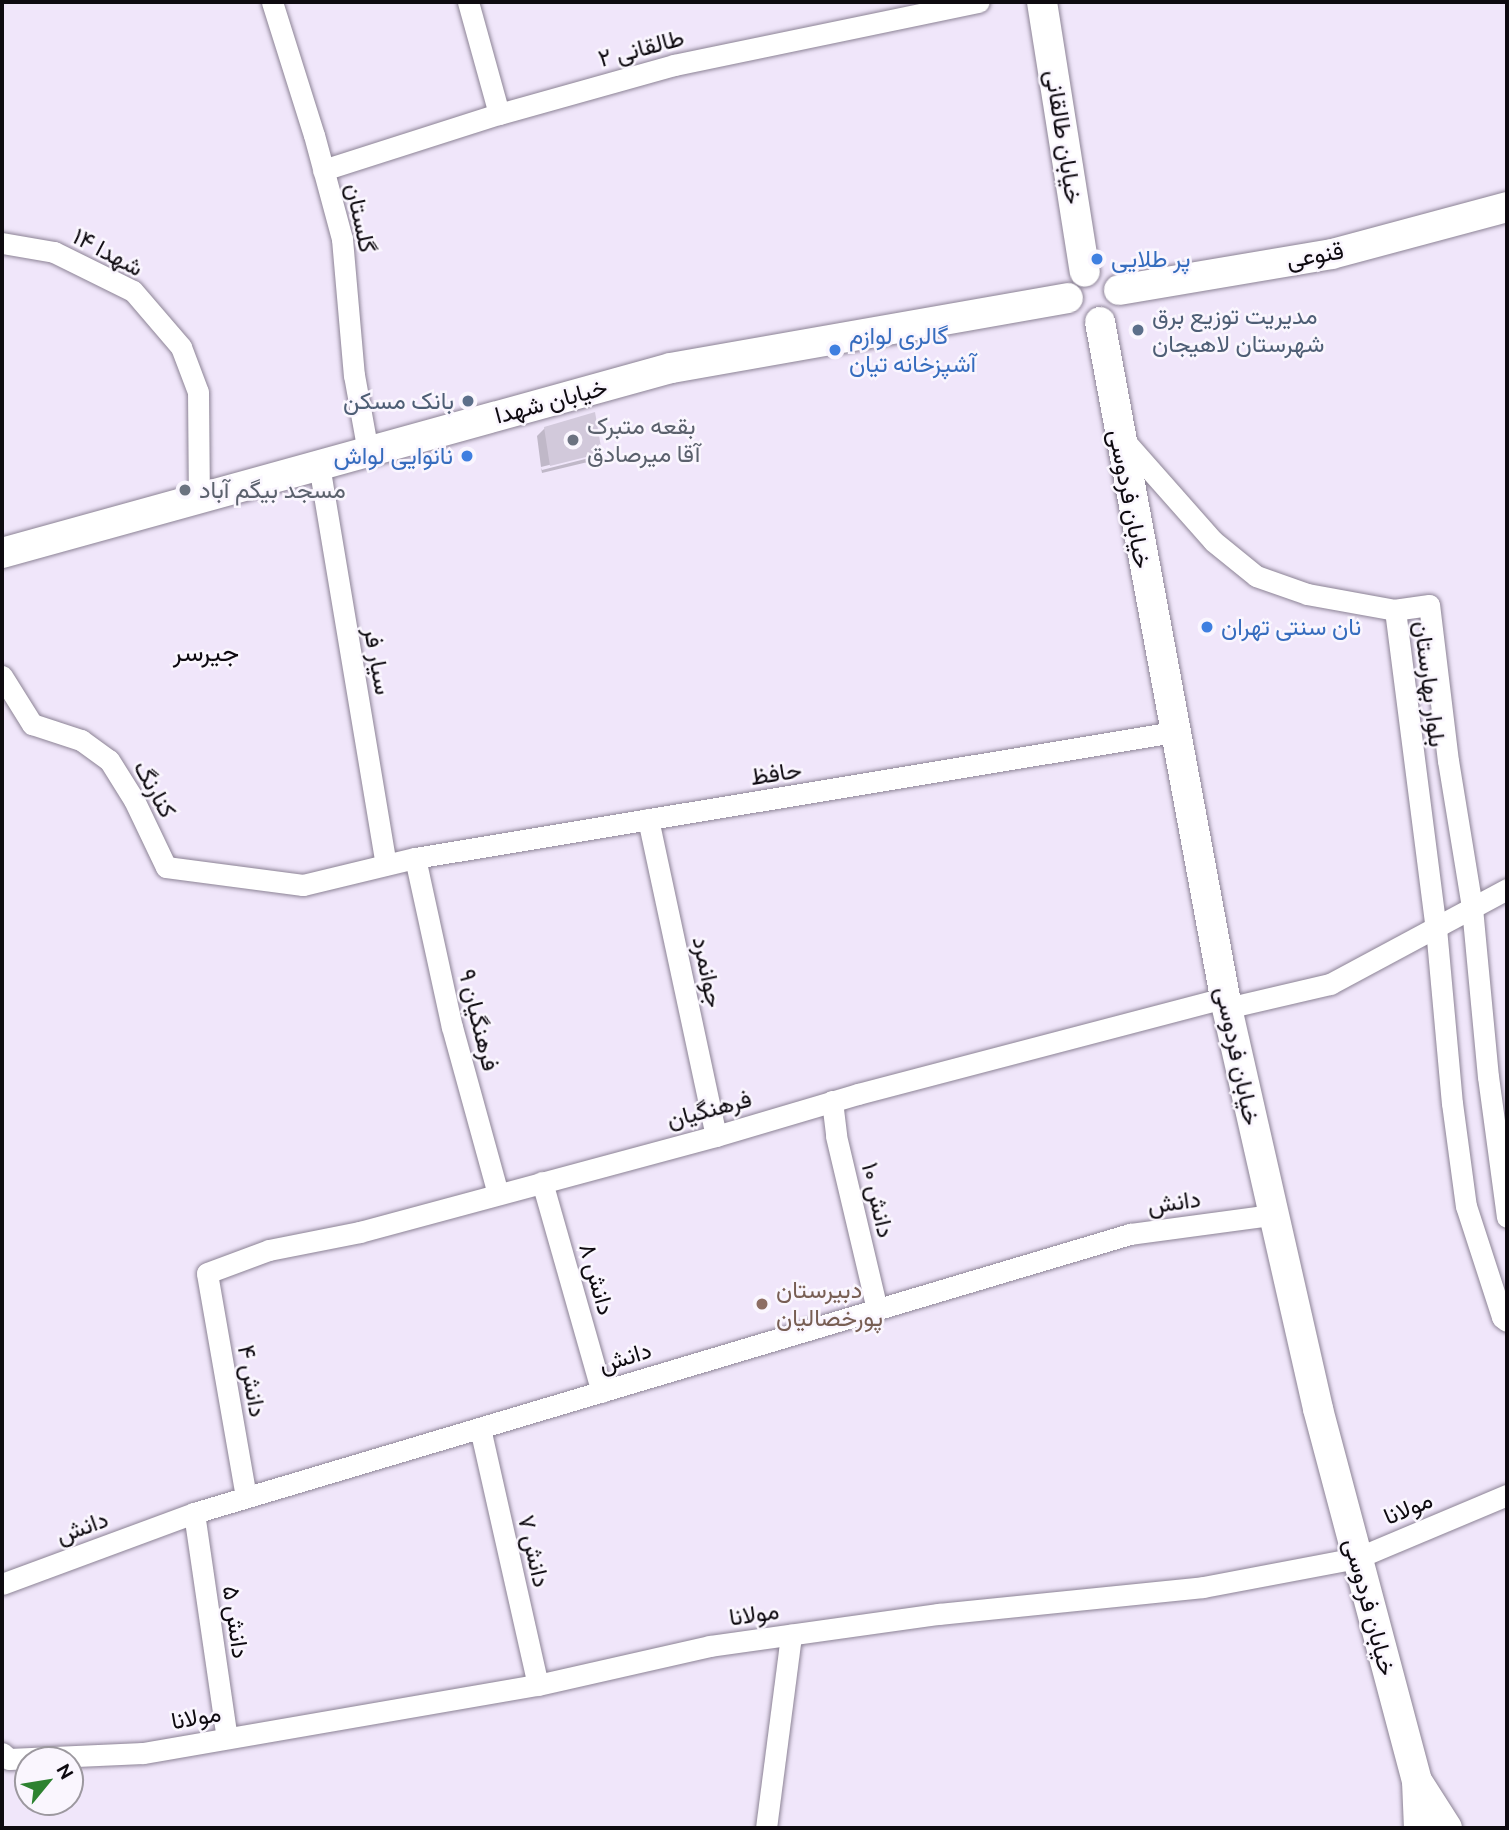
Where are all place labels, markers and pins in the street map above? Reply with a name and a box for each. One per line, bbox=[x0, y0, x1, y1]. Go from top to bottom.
place label: پر طلایی bbox=[1111, 245, 1190, 273]
marker: پر طلایی bbox=[1089, 251, 1105, 267]
place label: مدیریت توزیع برق شهرستان لاهیجان bbox=[1152, 302, 1324, 358]
place label: گالری لوازم آشپزخانه تیان bbox=[849, 322, 976, 378]
marker: مدیریت توزیع برق شهرستان لاهیجان bbox=[1130, 322, 1146, 338]
marker: گالری لوازم آشپزخانه تیان bbox=[827, 342, 843, 358]
place label: بانک مسکن bbox=[343, 387, 454, 415]
marker: بانک مسکن bbox=[460, 393, 476, 409]
place label: بقعه متبرک آقا میرصادق bbox=[587, 412, 700, 468]
marker: بقعه متبرک آقا میرصادق bbox=[565, 432, 581, 448]
place label: نانوایی لواش bbox=[333, 442, 453, 470]
marker: نانوایی لواش bbox=[459, 448, 475, 464]
place label: مسجد بیگم آباد bbox=[199, 476, 346, 504]
marker: مسجد بیگم آباد bbox=[177, 482, 193, 498]
place label: نان سنتی تهران bbox=[1221, 613, 1361, 641]
marker: نان سنتی تهران bbox=[1199, 619, 1215, 635]
place label: دبیرستان پورخصالیان bbox=[776, 1276, 883, 1332]
marker: دبیرستان پورخصالیان bbox=[754, 1296, 770, 1312]

